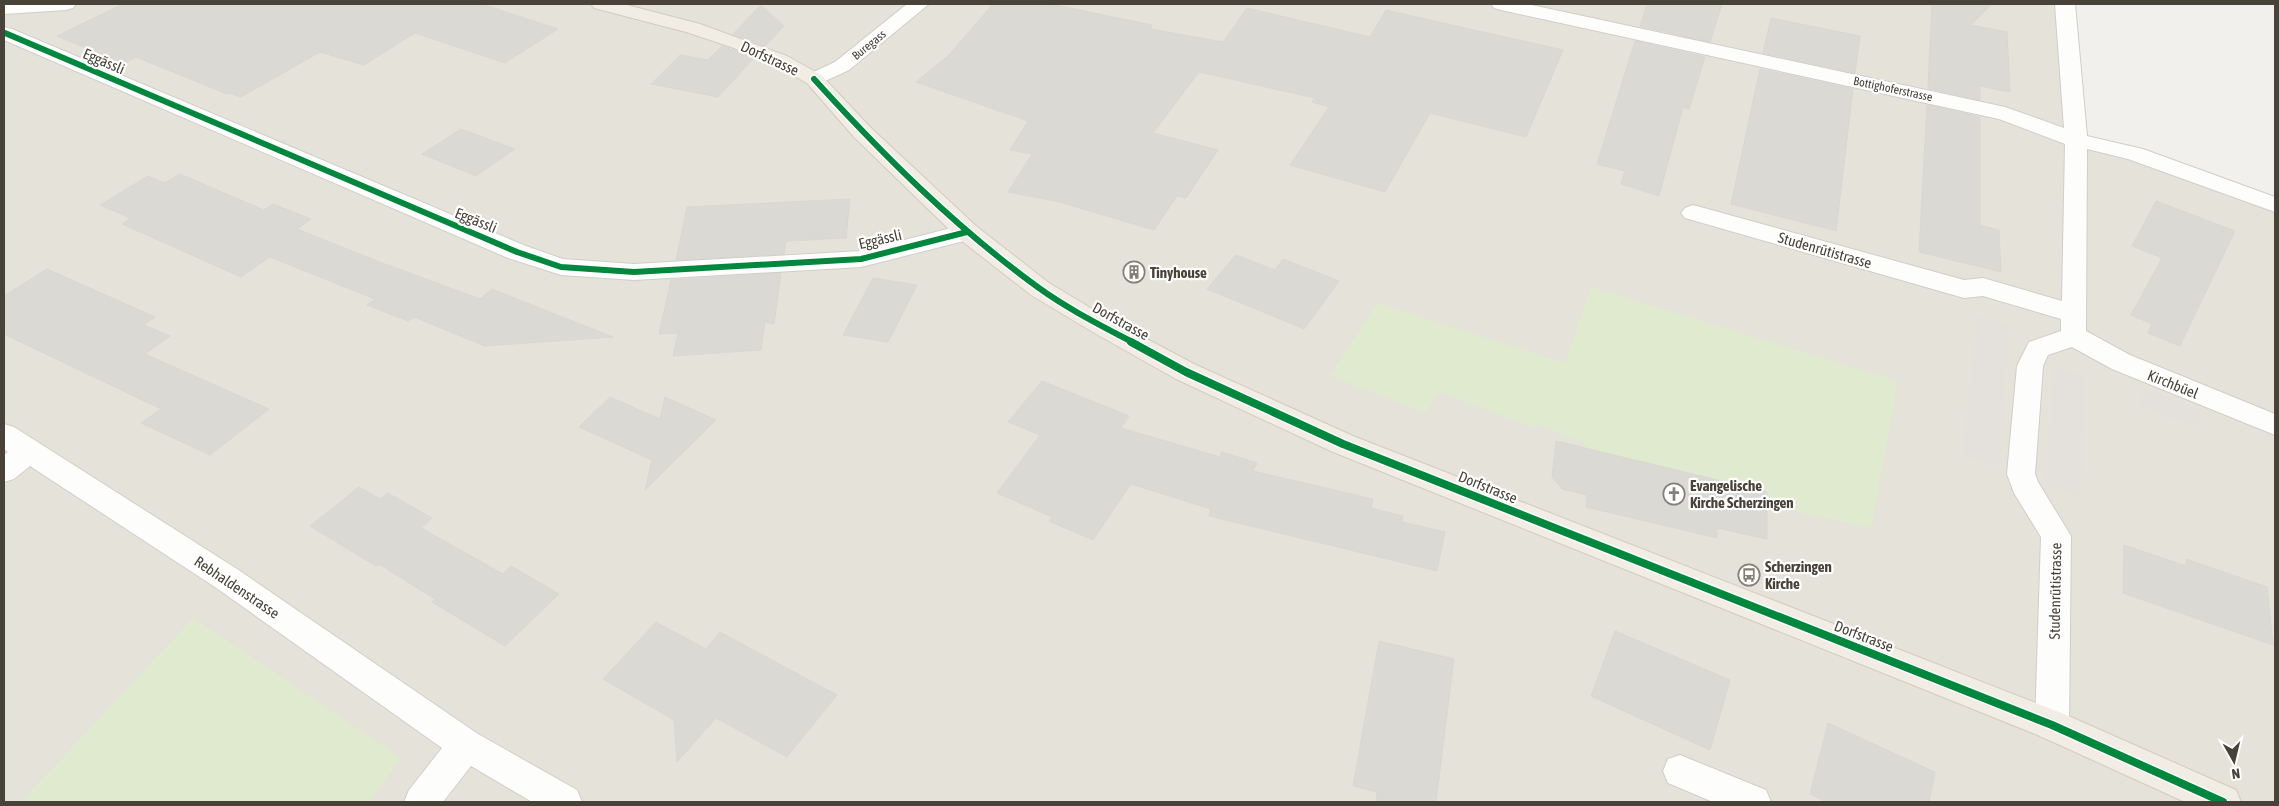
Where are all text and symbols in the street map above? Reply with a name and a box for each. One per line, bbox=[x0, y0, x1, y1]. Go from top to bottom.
street label: Buregass bbox=[849, 27, 889, 63]
street label: Dorfstrasse bbox=[738, 37, 802, 79]
street label: Eggässli bbox=[81, 45, 127, 77]
street label: Bottighoferstrasse bbox=[1852, 74, 1934, 104]
street label: Eggässli bbox=[453, 204, 499, 236]
street label: Eggässli bbox=[857, 226, 903, 252]
street label: Studenrütistrasse bbox=[1776, 229, 1874, 272]
building icon: Tinyhouse bbox=[1122, 260, 1146, 284]
place label: Tinyhouse bbox=[1150, 264, 1207, 281]
street label: Dorfstrasse bbox=[1090, 299, 1152, 344]
street label: Kirchbüel bbox=[2145, 366, 2201, 402]
street label: Dorfstrasse bbox=[1456, 468, 1520, 507]
place label: Evangelische Kirche Scherzingen bbox=[1690, 477, 1794, 511]
church icon: Evangelische Kirche Scherzingen bbox=[1662, 482, 1686, 506]
street label: Studenrütistrasse bbox=[2046, 542, 2064, 639]
street label: Rebhaldenstrasse bbox=[191, 552, 283, 622]
place label: Scherzingen Kirche bbox=[1765, 558, 1832, 592]
bus stop icon: Scherzingen Kirche bbox=[1737, 563, 1761, 587]
street label: Dorfstrasse bbox=[1832, 617, 1896, 655]
north arrow bbox=[2209, 736, 2259, 786]
text: N bbox=[2231, 765, 2241, 782]

